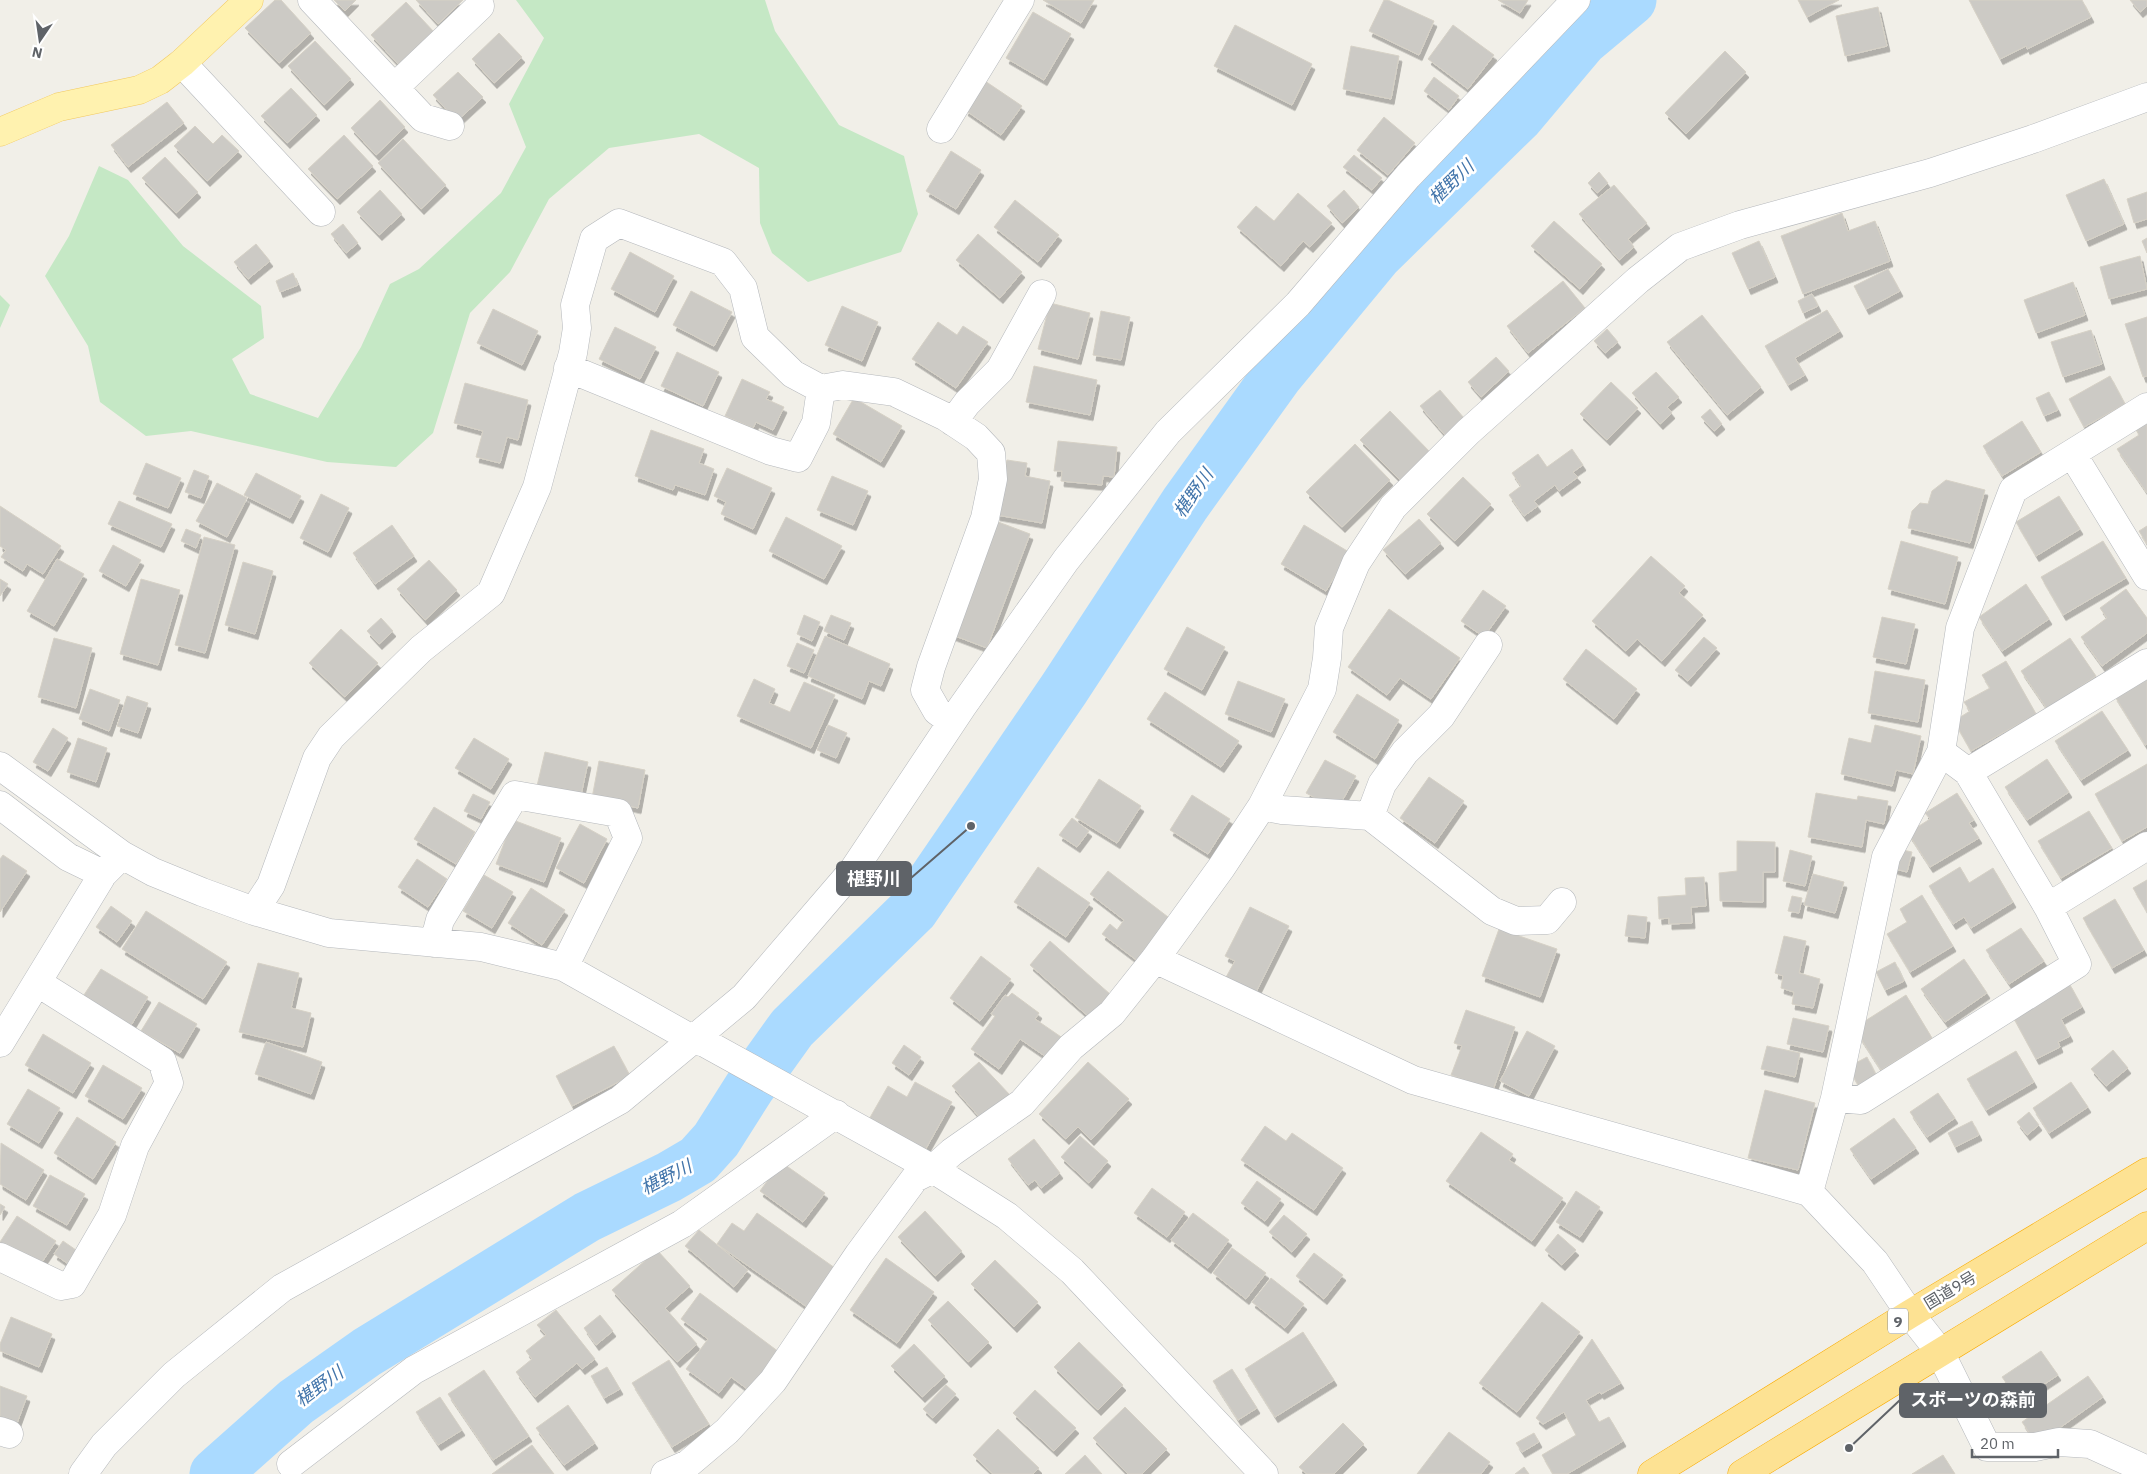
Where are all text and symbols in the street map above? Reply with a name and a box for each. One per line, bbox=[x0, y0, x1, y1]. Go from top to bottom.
north arrow bbox=[15, 15, 65, 65]
text: N bbox=[30, 43, 44, 63]
water label: 椹野川 bbox=[1424, 154, 1480, 209]
water label: 椹野川 bbox=[1168, 463, 1219, 522]
callout: 椹野川 bbox=[837, 862, 911, 895]
text: 椹野川 bbox=[847, 867, 901, 890]
water label: 椹野川 bbox=[637, 1154, 697, 1200]
street label: 国道9号 bbox=[1920, 1267, 1980, 1313]
road number: 9 bbox=[1888, 1308, 1908, 1334]
water label: 椹野川 bbox=[290, 1360, 349, 1411]
callout: スポーツの森前 bbox=[1900, 1384, 2046, 1417]
text: スポーツの森前 bbox=[1910, 1388, 2036, 1411]
scale bar bbox=[1972, 1426, 2058, 1458]
text: 20 m bbox=[1980, 1434, 2015, 1453]

